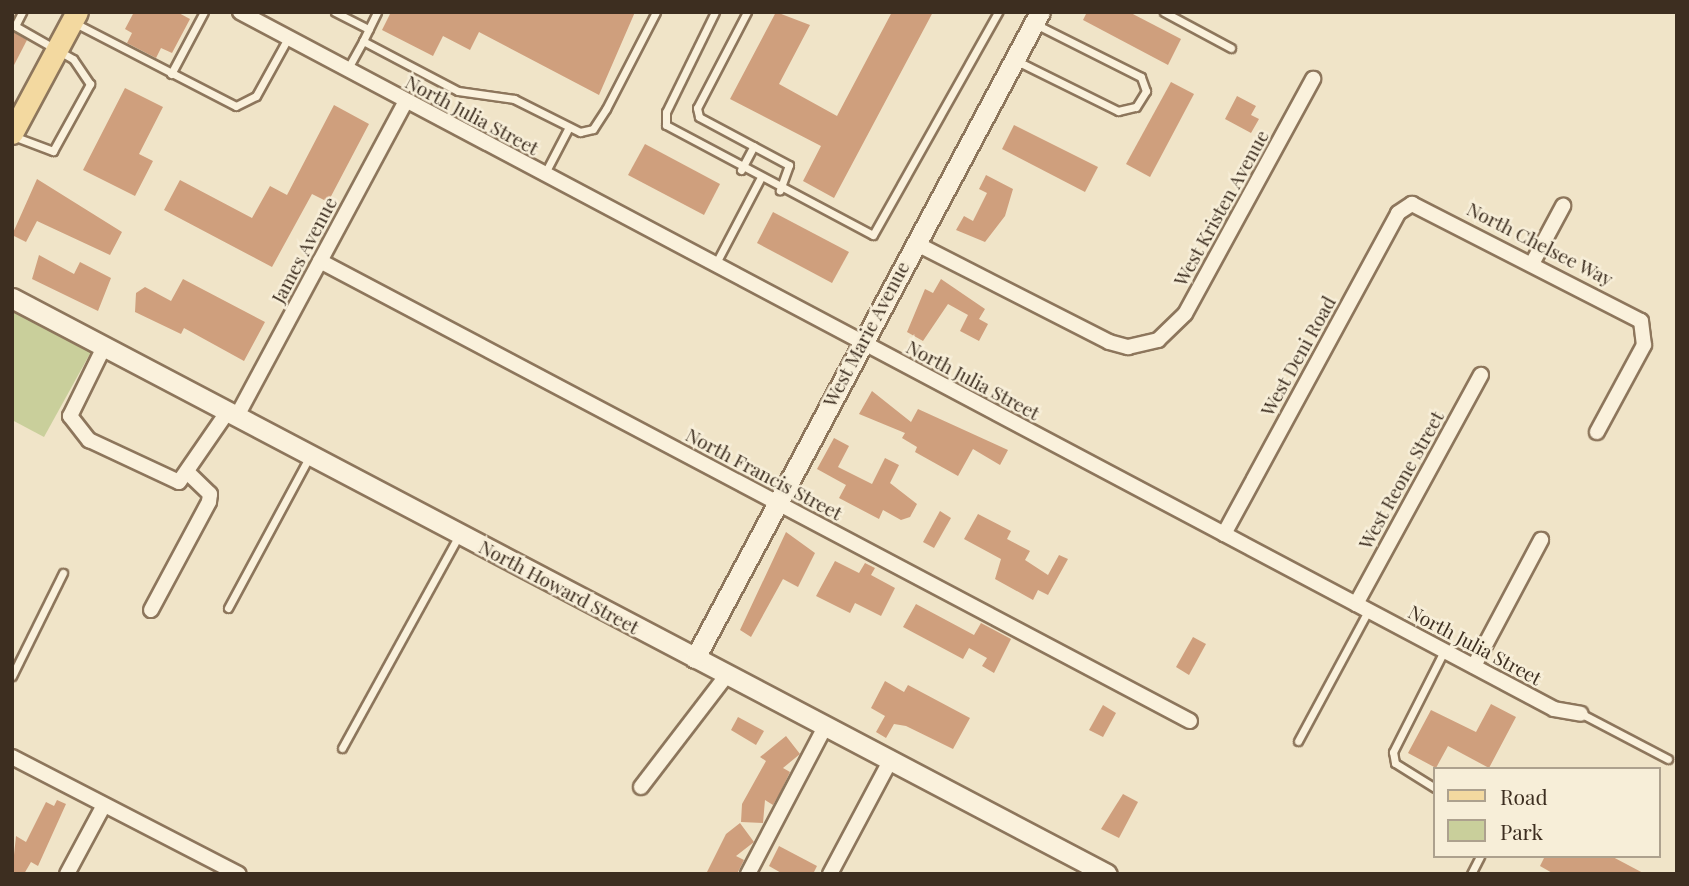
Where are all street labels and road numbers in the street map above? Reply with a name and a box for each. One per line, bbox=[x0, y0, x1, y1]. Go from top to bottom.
street label: North Julia Street bbox=[401, 70, 543, 160]
street label: West Kristen Avenue bbox=[1168, 126, 1274, 290]
street label: James Avenue bbox=[266, 193, 342, 307]
street label: North Chelsee Way bbox=[1463, 197, 1617, 291]
street label: West Marie Avenue bbox=[818, 257, 914, 411]
street label: West Deni Road bbox=[1256, 292, 1340, 420]
street label: North Julia Street bbox=[902, 335, 1044, 425]
street label: West Reone Street bbox=[1354, 407, 1448, 553]
street label: North Francis Street bbox=[682, 423, 846, 525]
street label: North Howard Street bbox=[475, 535, 643, 639]
street label: North Julia Street bbox=[1404, 600, 1546, 690]

